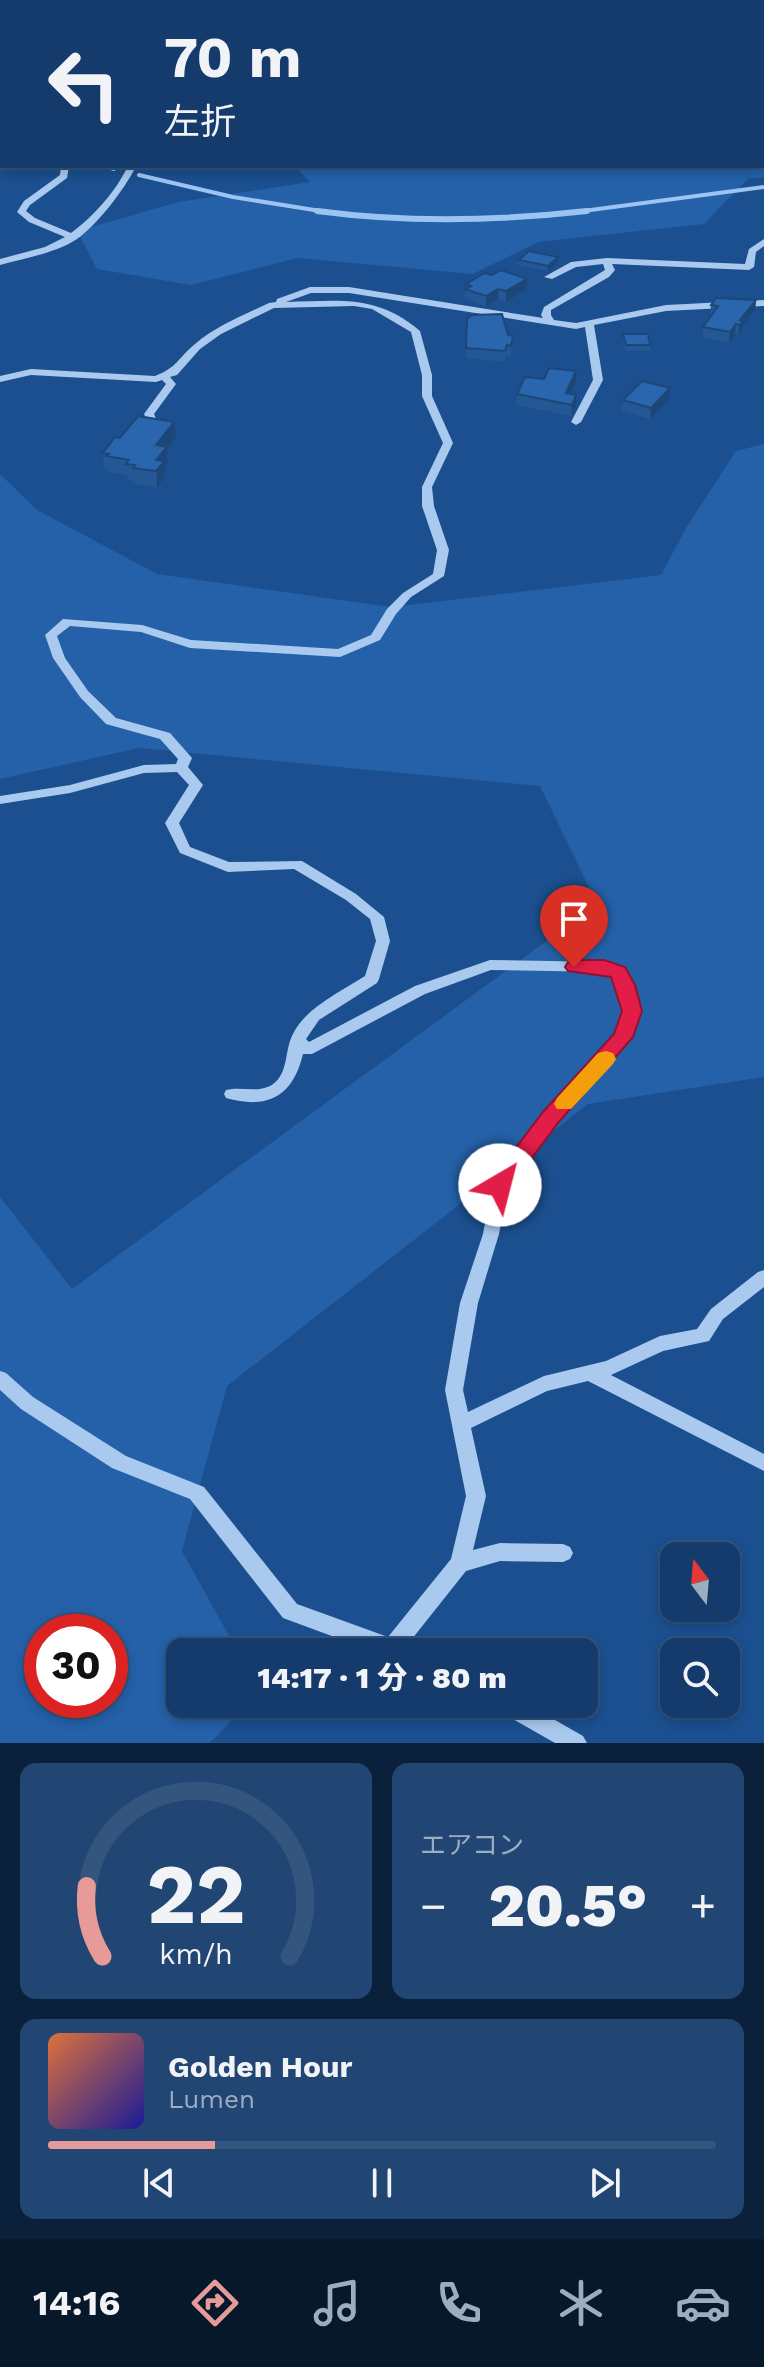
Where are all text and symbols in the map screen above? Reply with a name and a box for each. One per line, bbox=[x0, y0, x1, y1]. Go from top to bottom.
text: 70 m bbox=[164, 25, 301, 91]
icon: left bbox=[32, 32, 136, 136]
text: 左折 bbox=[164, 101, 236, 143]
pin bbox=[540, 885, 608, 967]
icon: arrive bbox=[552, 897, 596, 941]
position arrow bbox=[458, 1143, 542, 1227]
north arrow bbox=[660, 1542, 740, 1622]
map controls bbox=[660, 1542, 740, 1718]
speed limit sign: 30 bbox=[24, 1614, 128, 1718]
button: search bbox=[660, 1638, 740, 1718]
text: 14:17 · 1 分 · 80 m bbox=[257, 1660, 507, 1695]
text: エアコン bbox=[420, 1830, 524, 1860]
text: 22 bbox=[146, 1846, 246, 1943]
text: 20.5° bbox=[489, 1870, 647, 1941]
text: − bbox=[420, 1880, 447, 1932]
text: + bbox=[689, 1880, 716, 1932]
text: km/h bbox=[159, 1937, 233, 1971]
text: Golden Hour bbox=[168, 2049, 352, 2084]
text: Lumen bbox=[168, 2084, 255, 2114]
icon: previous bbox=[137, 2161, 181, 2205]
icon: pause bbox=[360, 2161, 404, 2205]
icon: next bbox=[583, 2161, 627, 2205]
icon: directions bbox=[187, 2275, 243, 2331]
icon: music bbox=[309, 2275, 365, 2331]
icon: phone bbox=[431, 2275, 487, 2331]
icon: climate bbox=[553, 2275, 609, 2331]
icon: car bbox=[675, 2275, 731, 2331]
text: 14:16 bbox=[33, 2282, 120, 2324]

